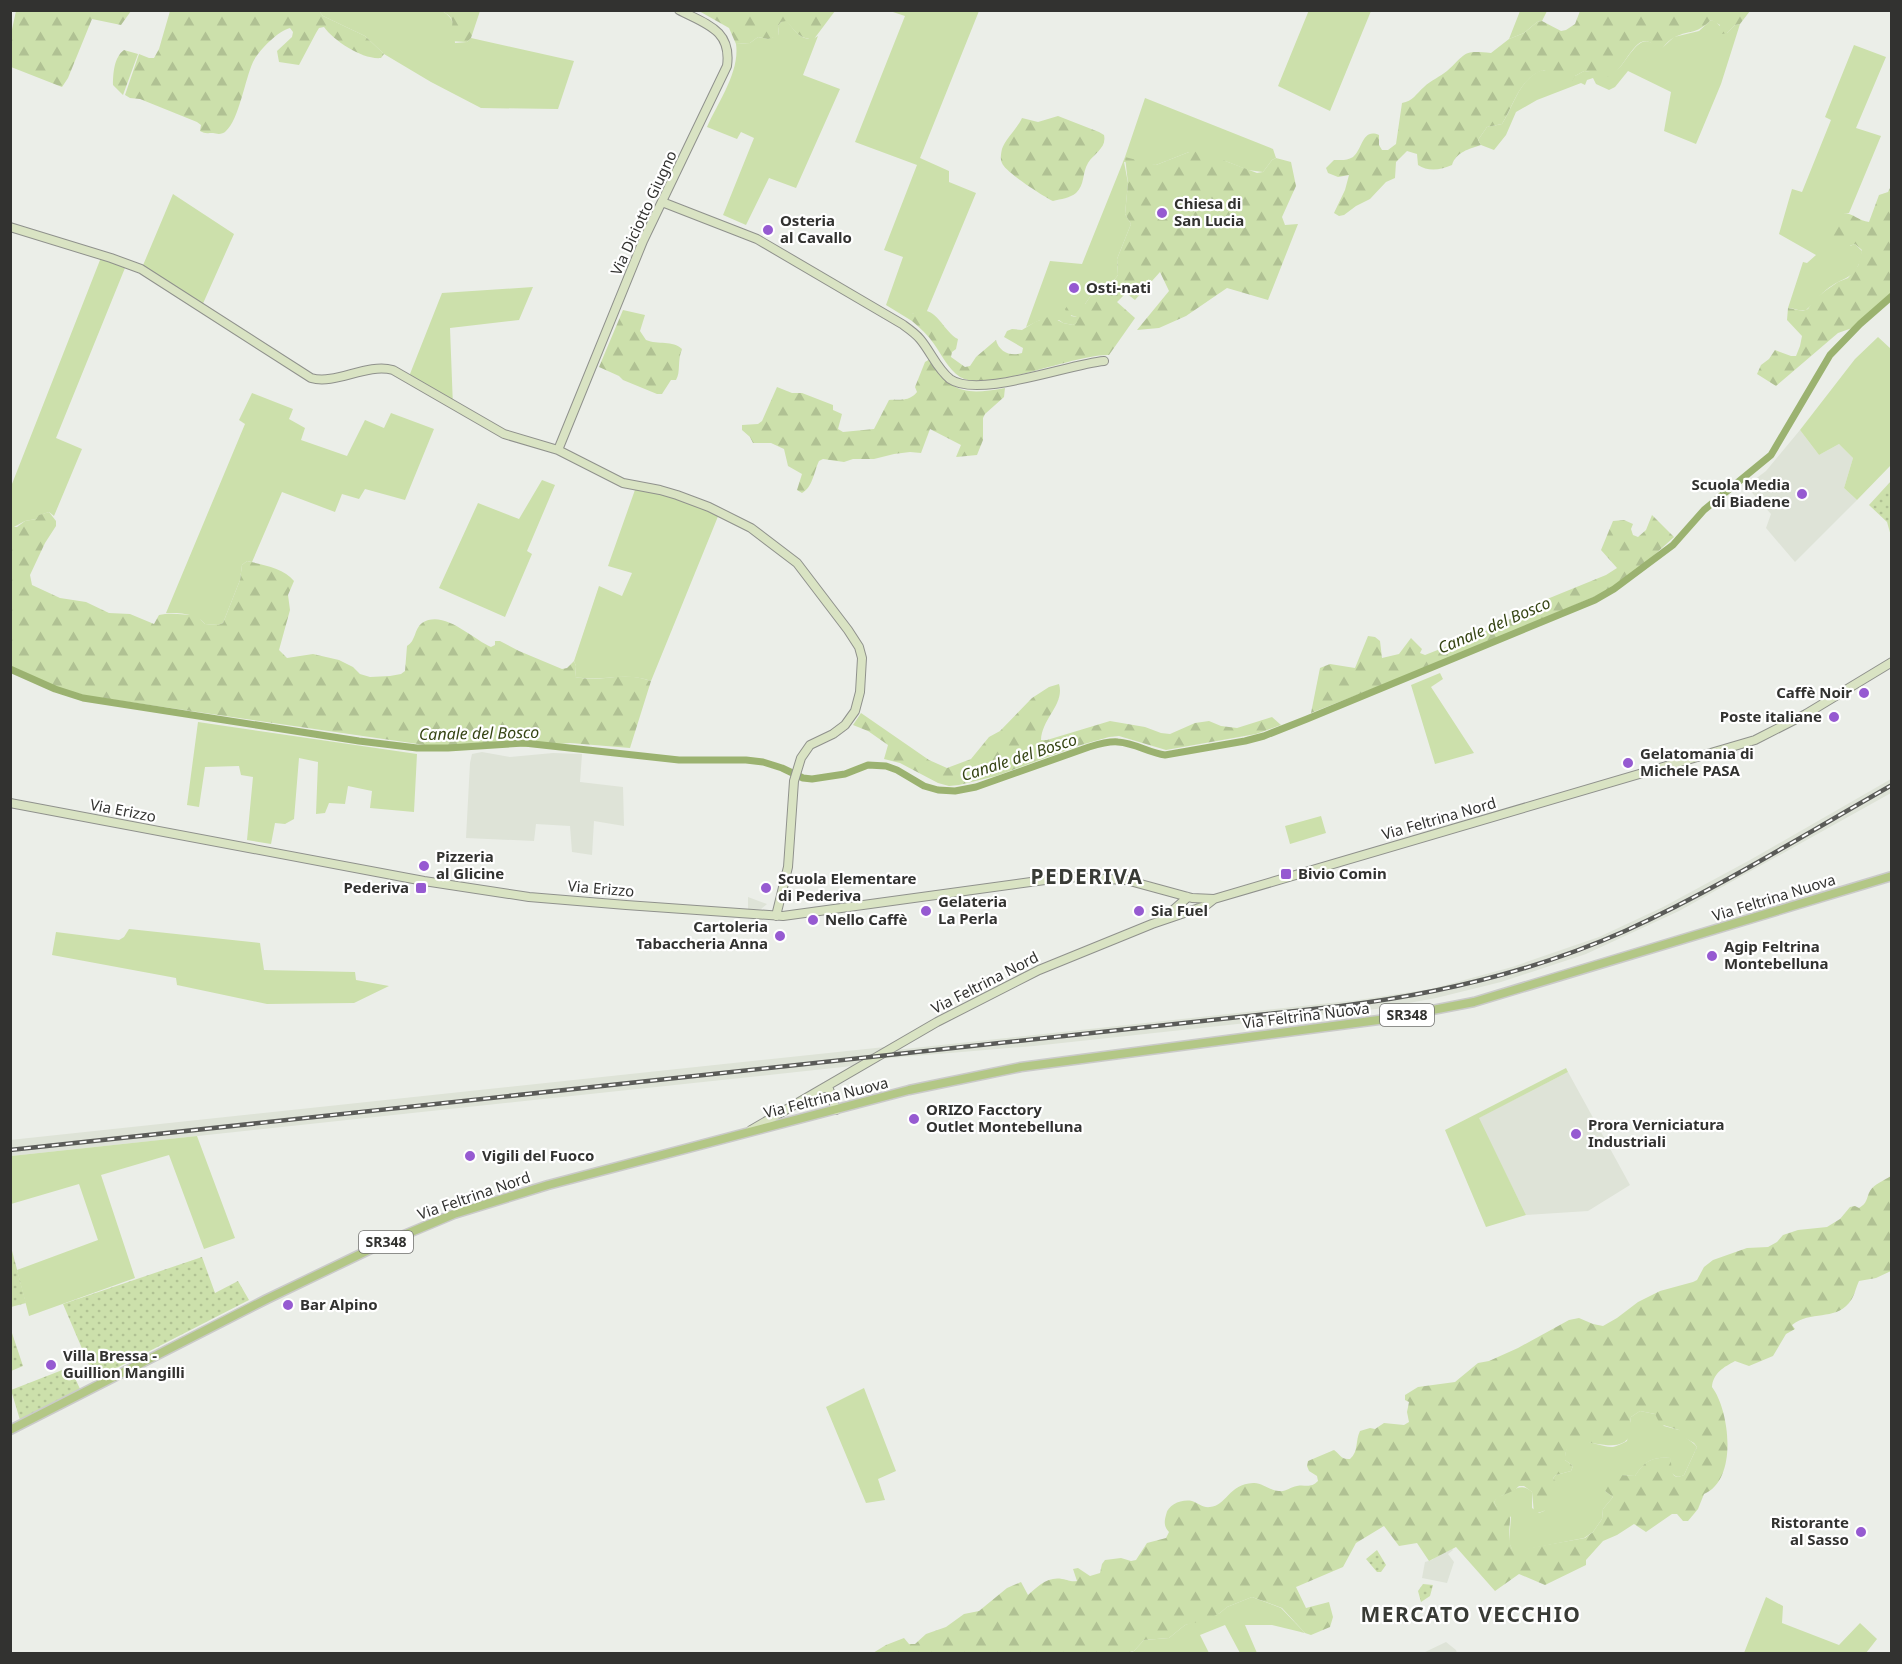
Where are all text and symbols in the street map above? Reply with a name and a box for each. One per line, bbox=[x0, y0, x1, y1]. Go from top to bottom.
street label: Via Diciotto Giugno bbox=[605, 147, 681, 278]
place label: Chiesa di San Lucia bbox=[1174, 193, 1244, 230]
marker: Chiesa di San Lucia bbox=[1155, 206, 1169, 220]
place label: Osteria al Cavallo bbox=[780, 210, 852, 247]
marker: Osteria al Cavallo bbox=[761, 223, 775, 237]
place label: Osti-nati bbox=[1086, 277, 1151, 297]
marker: Osti-nati bbox=[1067, 281, 1081, 295]
place label: Scuola Media di Biadene bbox=[1691, 474, 1790, 511]
marker: Scuola Media di Biadene bbox=[1795, 487, 1809, 501]
water label: Canale del Bosco bbox=[1434, 591, 1554, 659]
place label: Caffè Noir bbox=[1776, 682, 1852, 702]
marker: Caffè Noir bbox=[1857, 686, 1871, 700]
place label: Poste italiane bbox=[1720, 706, 1822, 726]
marker: Poste italiane bbox=[1827, 710, 1841, 724]
water label: Canale del Bosco bbox=[419, 721, 539, 745]
water label: Canale del Bosco bbox=[958, 728, 1080, 786]
place label: Gelatomania di Michele PASA bbox=[1640, 743, 1754, 780]
marker: Gelatomania di Michele PASA bbox=[1621, 756, 1635, 770]
street label: Via Feltrina Nord bbox=[1379, 792, 1498, 844]
street label: Via Erizzo bbox=[89, 794, 158, 826]
place label: Pizzeria al Glicine bbox=[436, 846, 504, 883]
marker: Pizzeria al Glicine bbox=[417, 859, 431, 873]
district label: PEDERIVA bbox=[1030, 862, 1144, 890]
place label: Bivio Comin bbox=[1298, 863, 1387, 883]
marker: Bivio Comin bbox=[1279, 867, 1293, 881]
place label: Scuola Elementare di Pederiva bbox=[778, 868, 917, 905]
street label: Via Feltrina Nuova bbox=[1710, 869, 1838, 925]
street label: Via Erizzo bbox=[567, 875, 635, 901]
place label: Pederiva bbox=[344, 877, 409, 897]
marker: Pederiva bbox=[414, 881, 428, 895]
marker: Scuola Elementare di Pederiva bbox=[759, 881, 773, 895]
place label: Gelateria La Perla bbox=[938, 891, 1007, 928]
place label: Sia Fuel bbox=[1151, 900, 1208, 920]
marker: Gelateria La Perla bbox=[919, 904, 933, 918]
marker: Sia Fuel bbox=[1132, 904, 1146, 918]
place label: Nello Caffè bbox=[825, 909, 908, 929]
marker: Nello Caffè bbox=[806, 913, 820, 927]
place label: Cartoleria Tabaccheria Anna bbox=[636, 916, 768, 953]
marker: Cartoleria Tabaccheria Anna bbox=[773, 929, 787, 943]
place label: Agip Feltrina Montebelluna bbox=[1724, 936, 1829, 973]
street label: Via Feltrina Nord bbox=[927, 946, 1042, 1018]
marker: Agip Feltrina Montebelluna bbox=[1705, 949, 1719, 963]
street label: Via Feltrina Nuova bbox=[1241, 997, 1371, 1033]
road number: SR348 bbox=[1380, 1004, 1434, 1026]
street label: Via Feltrina Nuova bbox=[761, 1072, 890, 1122]
place label: ORIZO Facctory Outlet Montebelluna bbox=[926, 1099, 1083, 1136]
marker: ORIZO Facctory Outlet Montebelluna bbox=[907, 1112, 921, 1126]
place label: Prora Verniciatura Industriali bbox=[1588, 1114, 1725, 1151]
marker: Prora Verniciatura Industriali bbox=[1569, 1127, 1583, 1141]
place label: Vigili del Fuoco bbox=[482, 1145, 594, 1165]
marker: Vigili del Fuoco bbox=[463, 1149, 477, 1163]
street label: Via Feltrina Nord bbox=[415, 1166, 533, 1224]
road number: SR348 bbox=[359, 1231, 413, 1253]
place label: Bar Alpino bbox=[300, 1294, 378, 1314]
marker: Bar Alpino bbox=[281, 1298, 295, 1312]
place label: Villa Bressa - Guillion Mangilli bbox=[63, 1345, 185, 1382]
marker: Villa Bressa - Guillion Mangilli bbox=[44, 1358, 58, 1372]
place label: Ristorante al Sasso bbox=[1771, 1512, 1849, 1549]
marker: Ristorante al Sasso bbox=[1854, 1525, 1868, 1539]
district label: MERCATO VECCHIO bbox=[1361, 1600, 1581, 1628]

